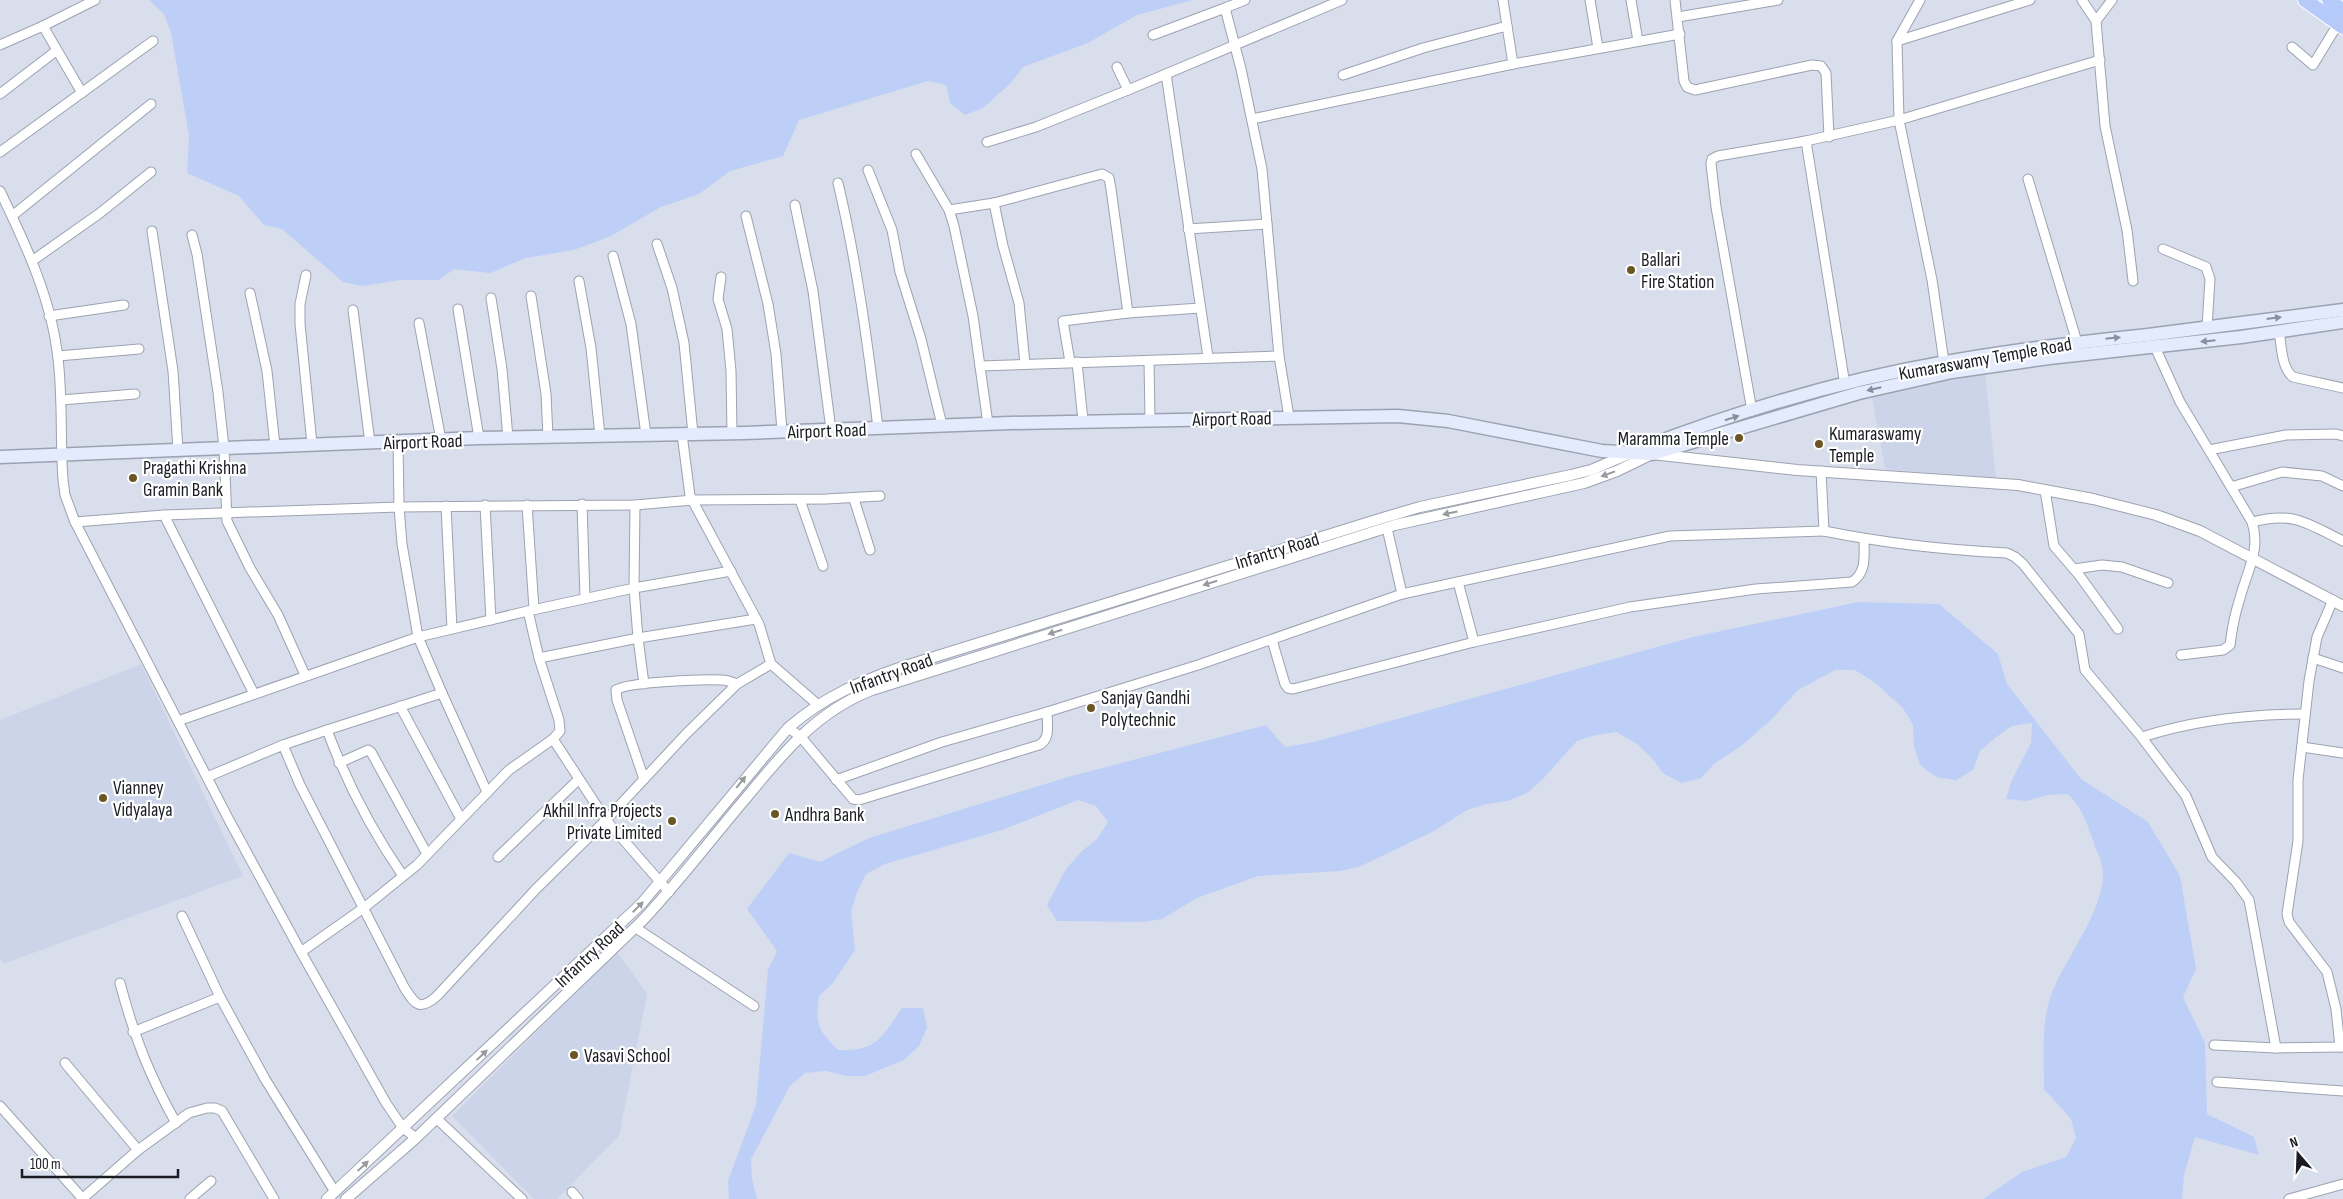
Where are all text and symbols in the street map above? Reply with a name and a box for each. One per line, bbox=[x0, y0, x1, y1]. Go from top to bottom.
place label: Ballari Fire Station bbox=[1641, 249, 1714, 294]
marker: Ballari Fire Station bbox=[1625, 264, 1637, 276]
one-way arrow bbox=[2266, 314, 2282, 322]
street label: Kumaraswamy Temple Road bbox=[1897, 333, 2074, 386]
one-way arrow bbox=[2105, 334, 2121, 342]
one-way arrow bbox=[2200, 337, 2216, 345]
one-way arrow bbox=[1867, 385, 1882, 393]
street label: Airport Road bbox=[1191, 407, 1272, 432]
one-way arrow bbox=[1724, 413, 1739, 421]
street label: Airport Road bbox=[786, 419, 867, 444]
place label: Kumaraswamy Temple bbox=[1829, 423, 1922, 468]
place label: Maramma Temple bbox=[1618, 428, 1729, 451]
street label: Airport Road bbox=[382, 430, 463, 455]
marker: Maramma Temple bbox=[1733, 432, 1745, 444]
marker: Kumaraswamy Temple bbox=[1813, 438, 1825, 450]
place label: Pragathi Krishna Gramin Bank bbox=[143, 457, 247, 502]
one-way arrow bbox=[1600, 470, 1615, 478]
marker: Pragathi Krishna Gramin Bank bbox=[127, 472, 139, 484]
one-way arrow bbox=[1443, 509, 1458, 517]
street label: Infantry Road bbox=[1233, 528, 1322, 575]
one-way arrow bbox=[1203, 579, 1218, 587]
one-way arrow bbox=[1048, 628, 1063, 636]
street label: Infantry Road bbox=[847, 649, 936, 700]
place label: Sanjay Gandhi Polytechnic bbox=[1101, 687, 1190, 732]
marker: Sanjay Gandhi Polytechnic bbox=[1085, 702, 1097, 714]
one-way arrow bbox=[736, 776, 747, 789]
place label: Vianney Vidyalaya bbox=[113, 777, 172, 822]
marker: Vianney Vidyalaya bbox=[97, 792, 109, 804]
place label: Akhil Infra Projects Private Limited bbox=[542, 800, 662, 845]
place label: Andhra Bank bbox=[784, 804, 865, 827]
marker: Andhra Bank bbox=[769, 808, 781, 820]
marker: Akhil Infra Projects Private Limited bbox=[666, 815, 678, 827]
one-way arrow bbox=[631, 902, 643, 914]
street label: Infantry Road bbox=[551, 917, 629, 993]
place label: Vasavi School bbox=[584, 1045, 670, 1068]
one-way arrow bbox=[475, 1049, 487, 1061]
marker: Vasavi School bbox=[568, 1049, 580, 1061]
north arrow bbox=[2273, 1129, 2323, 1179]
text: N bbox=[2288, 1133, 2300, 1151]
scale bar bbox=[22, 1146, 179, 1178]
text: 100 m bbox=[30, 1155, 61, 1174]
one-way arrow bbox=[356, 1160, 368, 1172]

